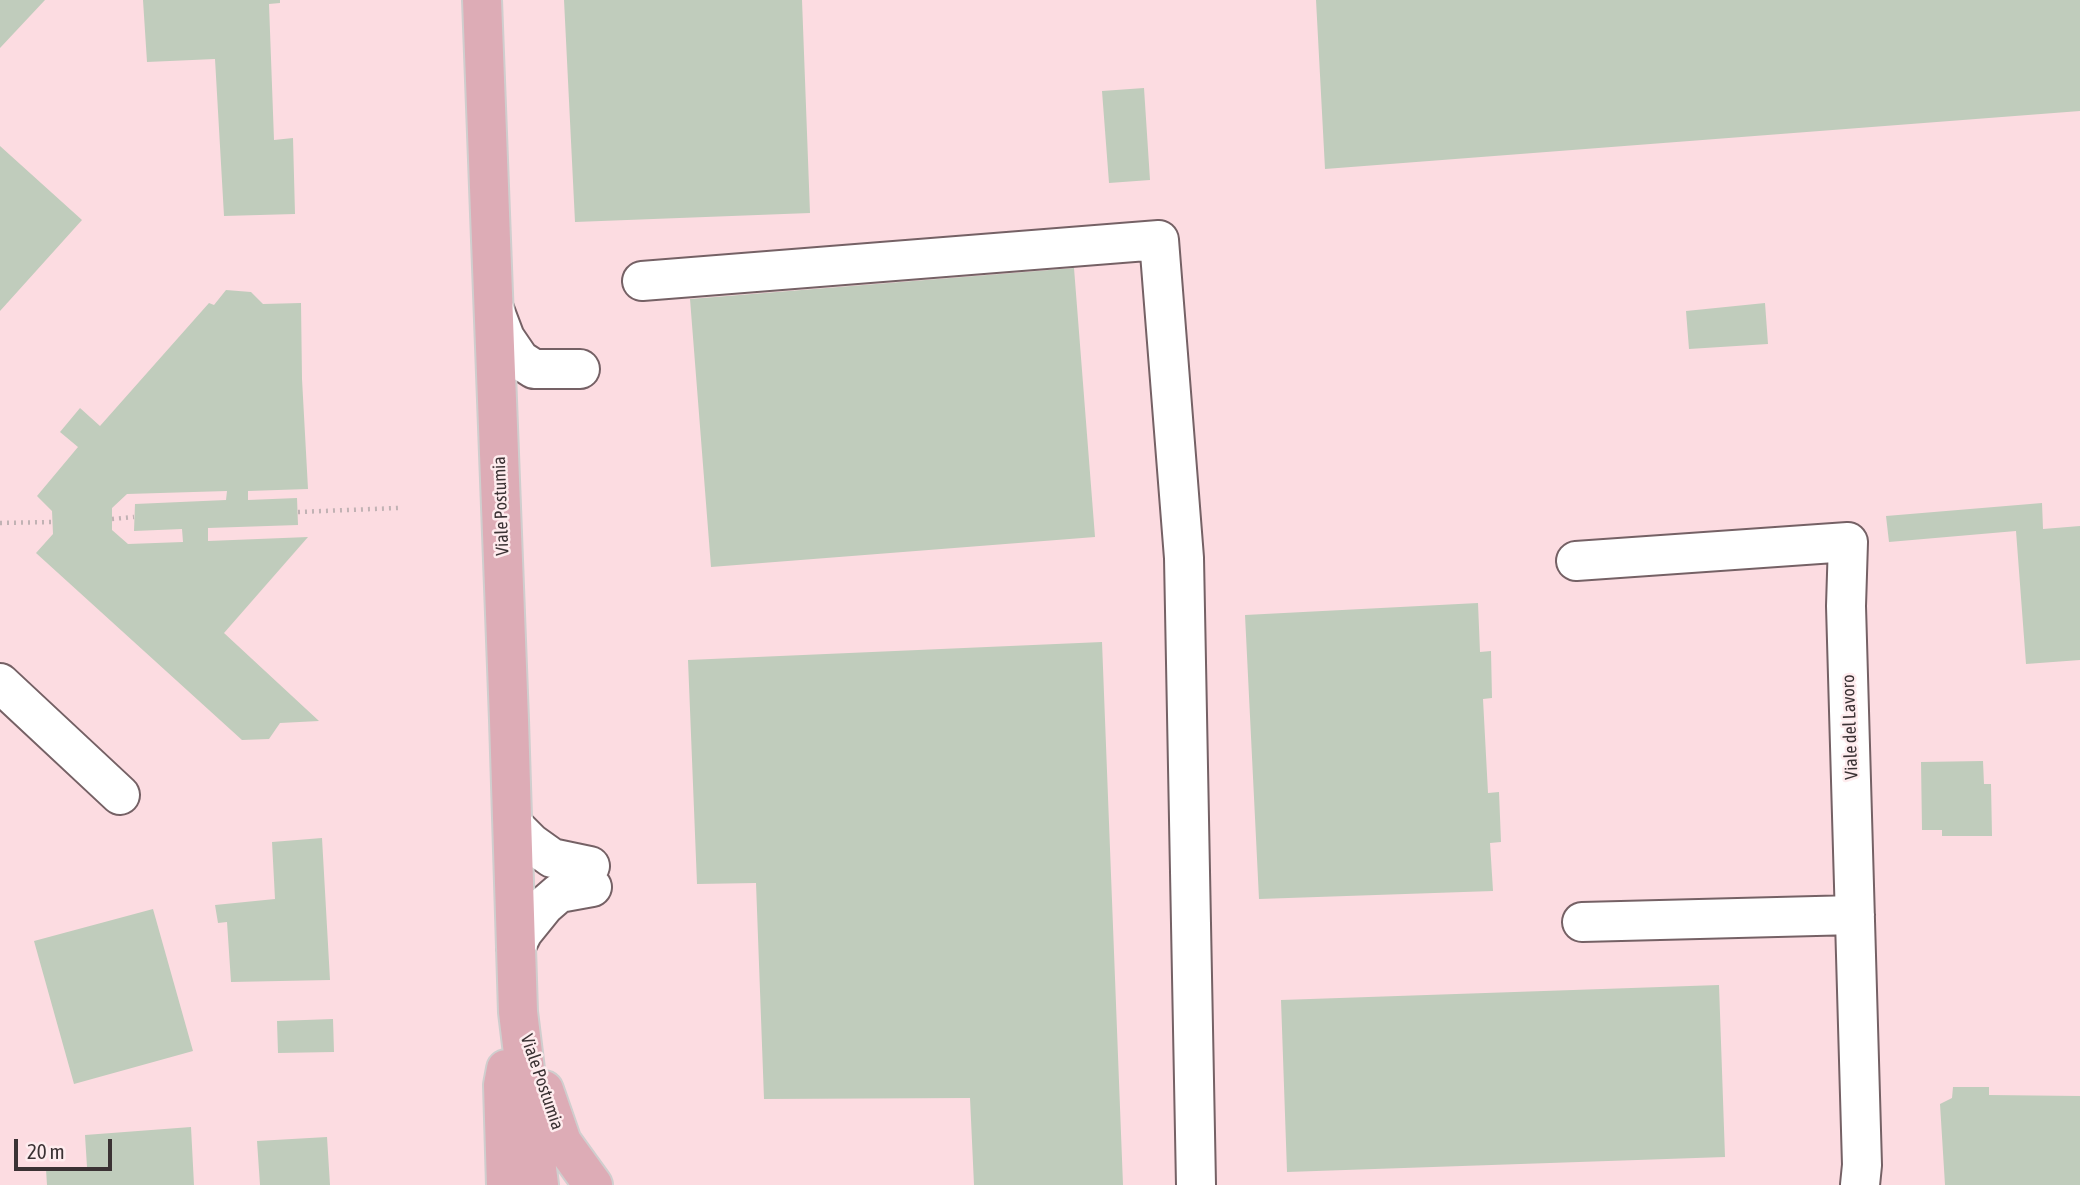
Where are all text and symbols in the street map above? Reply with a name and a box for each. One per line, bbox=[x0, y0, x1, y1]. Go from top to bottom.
street label: Viale Postumia bbox=[488, 456, 514, 556]
street label: Viale del Lavoro bbox=[1837, 674, 1863, 780]
street label: Viale Postumia bbox=[516, 1032, 568, 1132]
scale bar bbox=[18, 1126, 116, 1170]
text: 20 m bbox=[27, 1139, 65, 1163]

